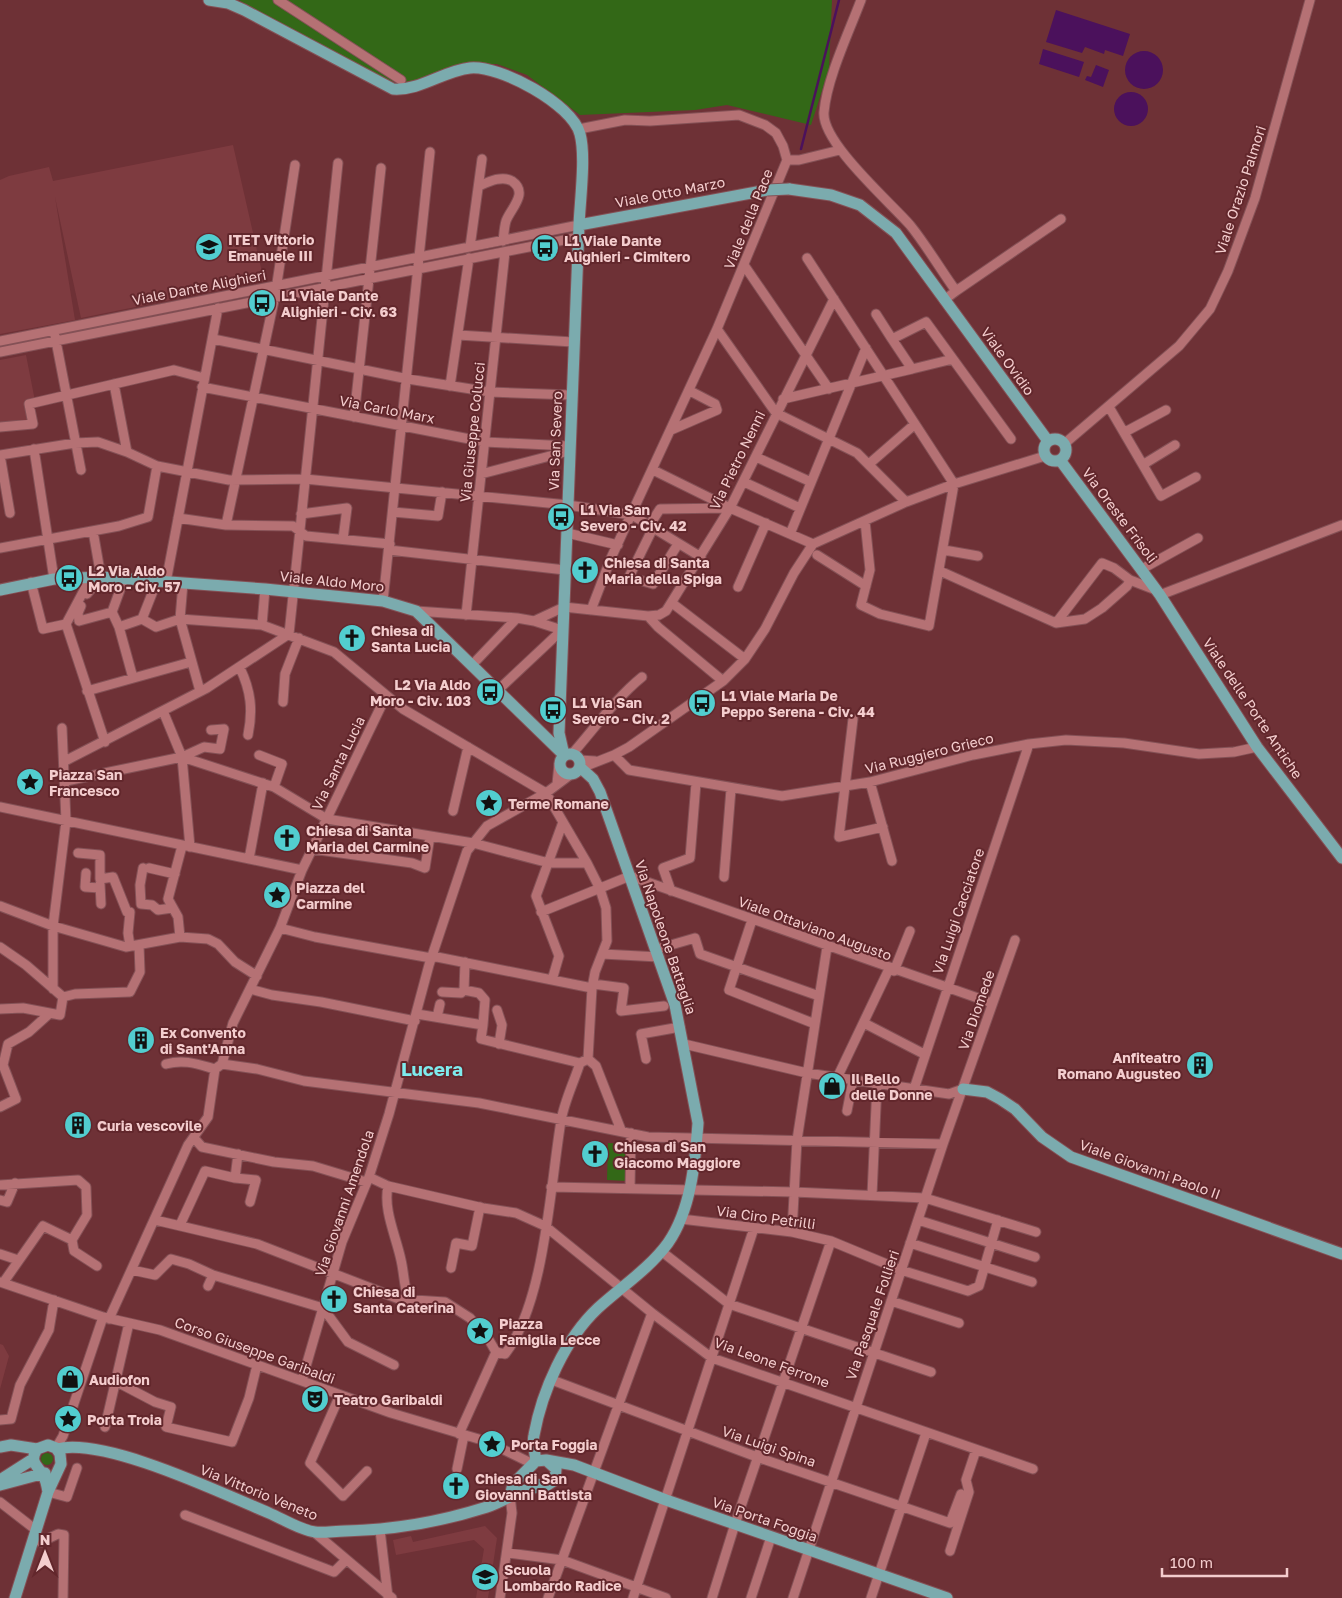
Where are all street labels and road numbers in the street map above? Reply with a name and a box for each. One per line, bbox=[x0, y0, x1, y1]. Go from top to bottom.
street label: Viale Orazio Palmori bbox=[1211, 123, 1269, 257]
street label: Viale della Pace bbox=[720, 166, 776, 272]
street label: Viale Otto Marzo bbox=[614, 173, 726, 211]
street label: Viale Dante Alighieri bbox=[131, 266, 267, 308]
street label: Viale Ovidio bbox=[978, 324, 1038, 398]
street label: Via Giuseppe Colucci bbox=[456, 361, 488, 503]
street label: Via Carlo Marx bbox=[338, 391, 436, 427]
street label: Via San Severo bbox=[545, 391, 565, 491]
street label: Via Pietro Nenni bbox=[706, 408, 768, 512]
street label: Via Oreste Frisoli bbox=[1079, 464, 1161, 566]
street label: Viale Aldo Moro bbox=[279, 567, 385, 595]
street label: Viale delle Porte Antiche bbox=[1200, 634, 1306, 782]
street label: Via Santa Lucia bbox=[308, 713, 368, 813]
street label: Via Ruggiero Grieco bbox=[863, 729, 995, 777]
street label: Via Luigi Cacciatore bbox=[928, 846, 988, 976]
street label: Via Napoleone Battaglia bbox=[632, 858, 700, 1016]
street label: Viale Ottaviano Augusto bbox=[736, 892, 894, 964]
street label: Via Diomede bbox=[954, 968, 998, 1052]
street label: Via Giovanni Amendola bbox=[311, 1127, 377, 1279]
street label: Viale Giovanni Paolo II bbox=[1077, 1136, 1223, 1202]
street label: Via Ciro Petrilli bbox=[715, 1202, 817, 1232]
street label: Via Pasquale Follieri bbox=[842, 1248, 902, 1382]
street label: Corso Giuseppe Garibaldi bbox=[173, 1313, 337, 1387]
street label: Via Leone Ferrone bbox=[712, 1333, 832, 1391]
street label: Via Luigi Spina bbox=[720, 1422, 818, 1470]
street label: Via Vittorio Veneto bbox=[198, 1461, 320, 1523]
street label: Via Porta Foggia bbox=[710, 1493, 820, 1545]

